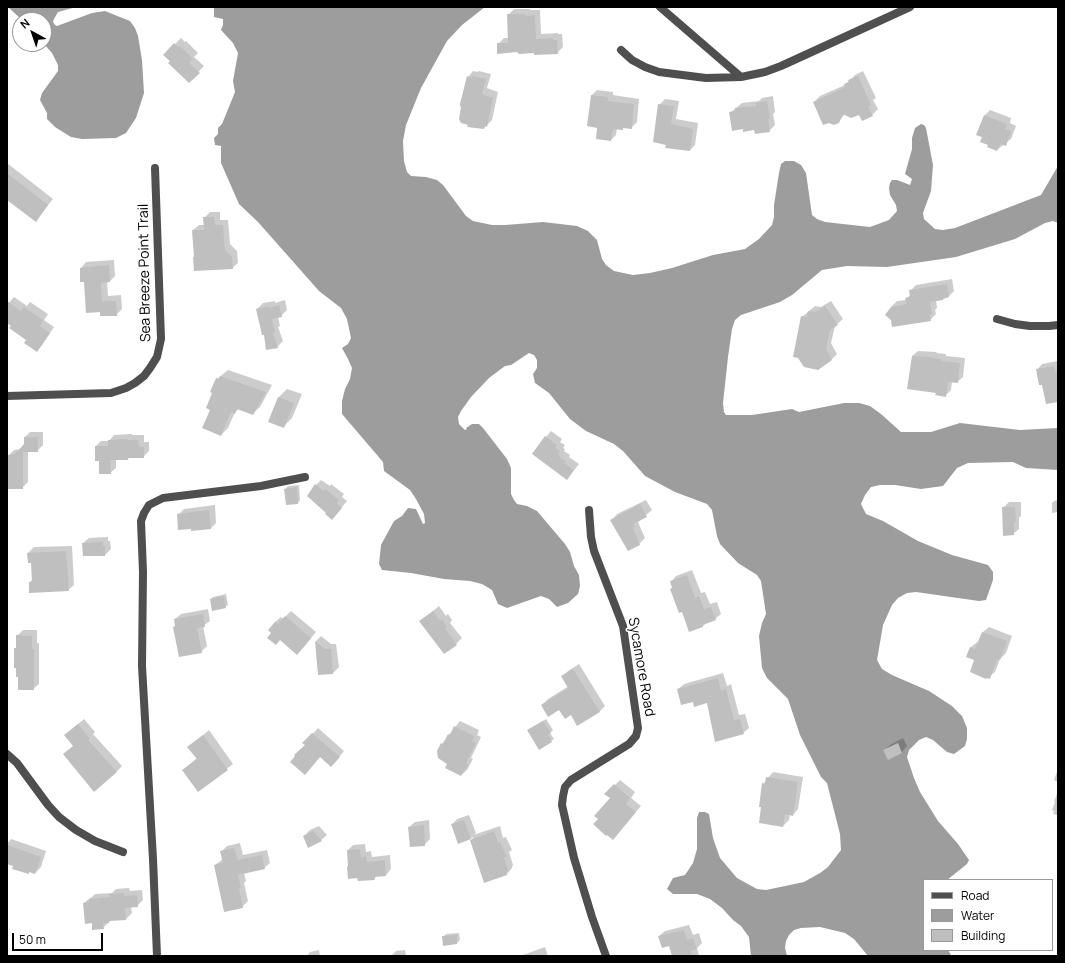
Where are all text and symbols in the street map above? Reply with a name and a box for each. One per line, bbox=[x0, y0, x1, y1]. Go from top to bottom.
north arrow bbox=[12, 12, 52, 52]
text: N bbox=[17, 15, 32, 31]
street label: Sea Breeze Point Trail bbox=[135, 204, 155, 342]
street label: Sycamore Road bbox=[624, 616, 658, 718]
legend bbox=[923, 879, 1053, 951]
text: Road bbox=[961, 887, 989, 904]
text: Water bbox=[961, 907, 994, 924]
scale bar bbox=[14, 925, 105, 951]
text: Building bbox=[961, 927, 1005, 944]
text: 50 m bbox=[19, 931, 46, 948]

